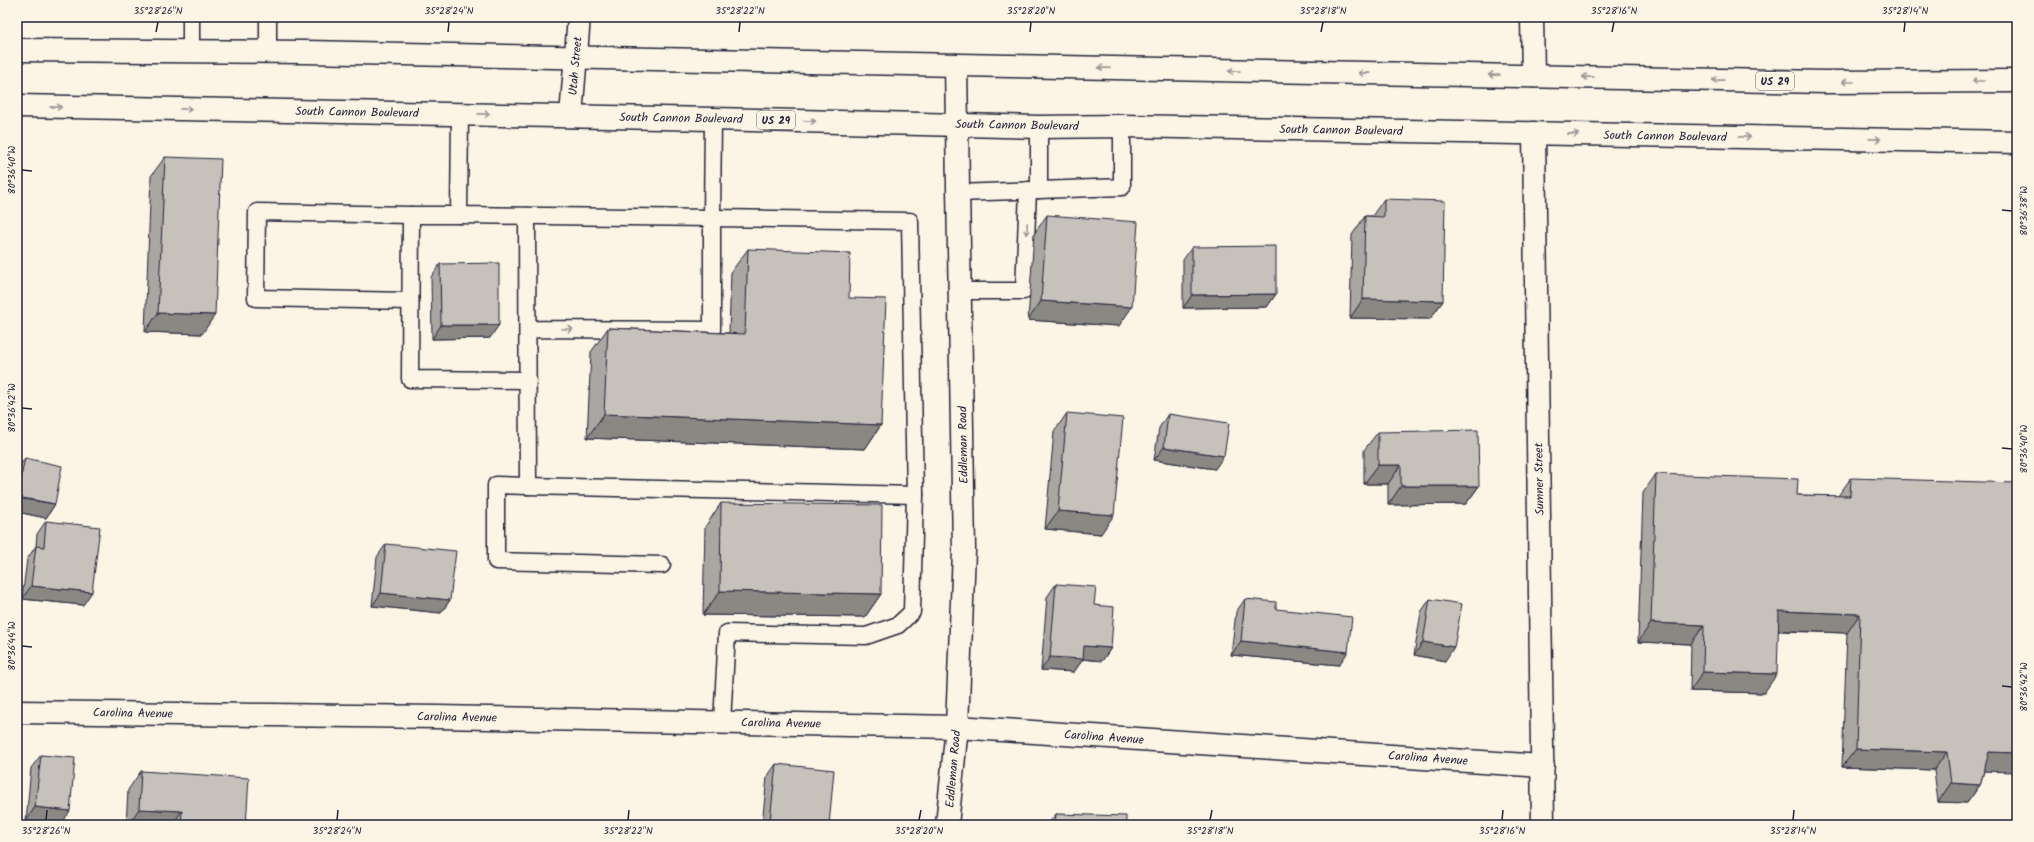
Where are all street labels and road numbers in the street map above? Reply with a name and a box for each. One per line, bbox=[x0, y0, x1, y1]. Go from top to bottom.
street label: Utah Street bbox=[563, 35, 588, 96]
road number: US 29 bbox=[1756, 72, 1794, 90]
street label: South Cannon Boulevard bbox=[295, 102, 420, 123]
street label: South Cannon Boulevard bbox=[619, 108, 744, 129]
road number: US 29 bbox=[757, 111, 795, 129]
street label: South Cannon Boulevard bbox=[955, 115, 1080, 136]
street label: South Cannon Boulevard bbox=[1279, 120, 1404, 141]
street label: South Cannon Boulevard bbox=[1603, 126, 1728, 147]
street label: Eddleman Road bbox=[953, 405, 974, 484]
street label: Sumner Street bbox=[1529, 442, 1550, 516]
street label: Carolina Avenue bbox=[93, 703, 174, 724]
street label: Carolina Avenue bbox=[417, 707, 498, 728]
street label: Carolina Avenue bbox=[741, 713, 822, 734]
street label: Carolina Avenue bbox=[1063, 725, 1145, 750]
street label: Eddleman Road bbox=[941, 728, 966, 809]
street label: Carolina Avenue bbox=[1387, 746, 1469, 771]

